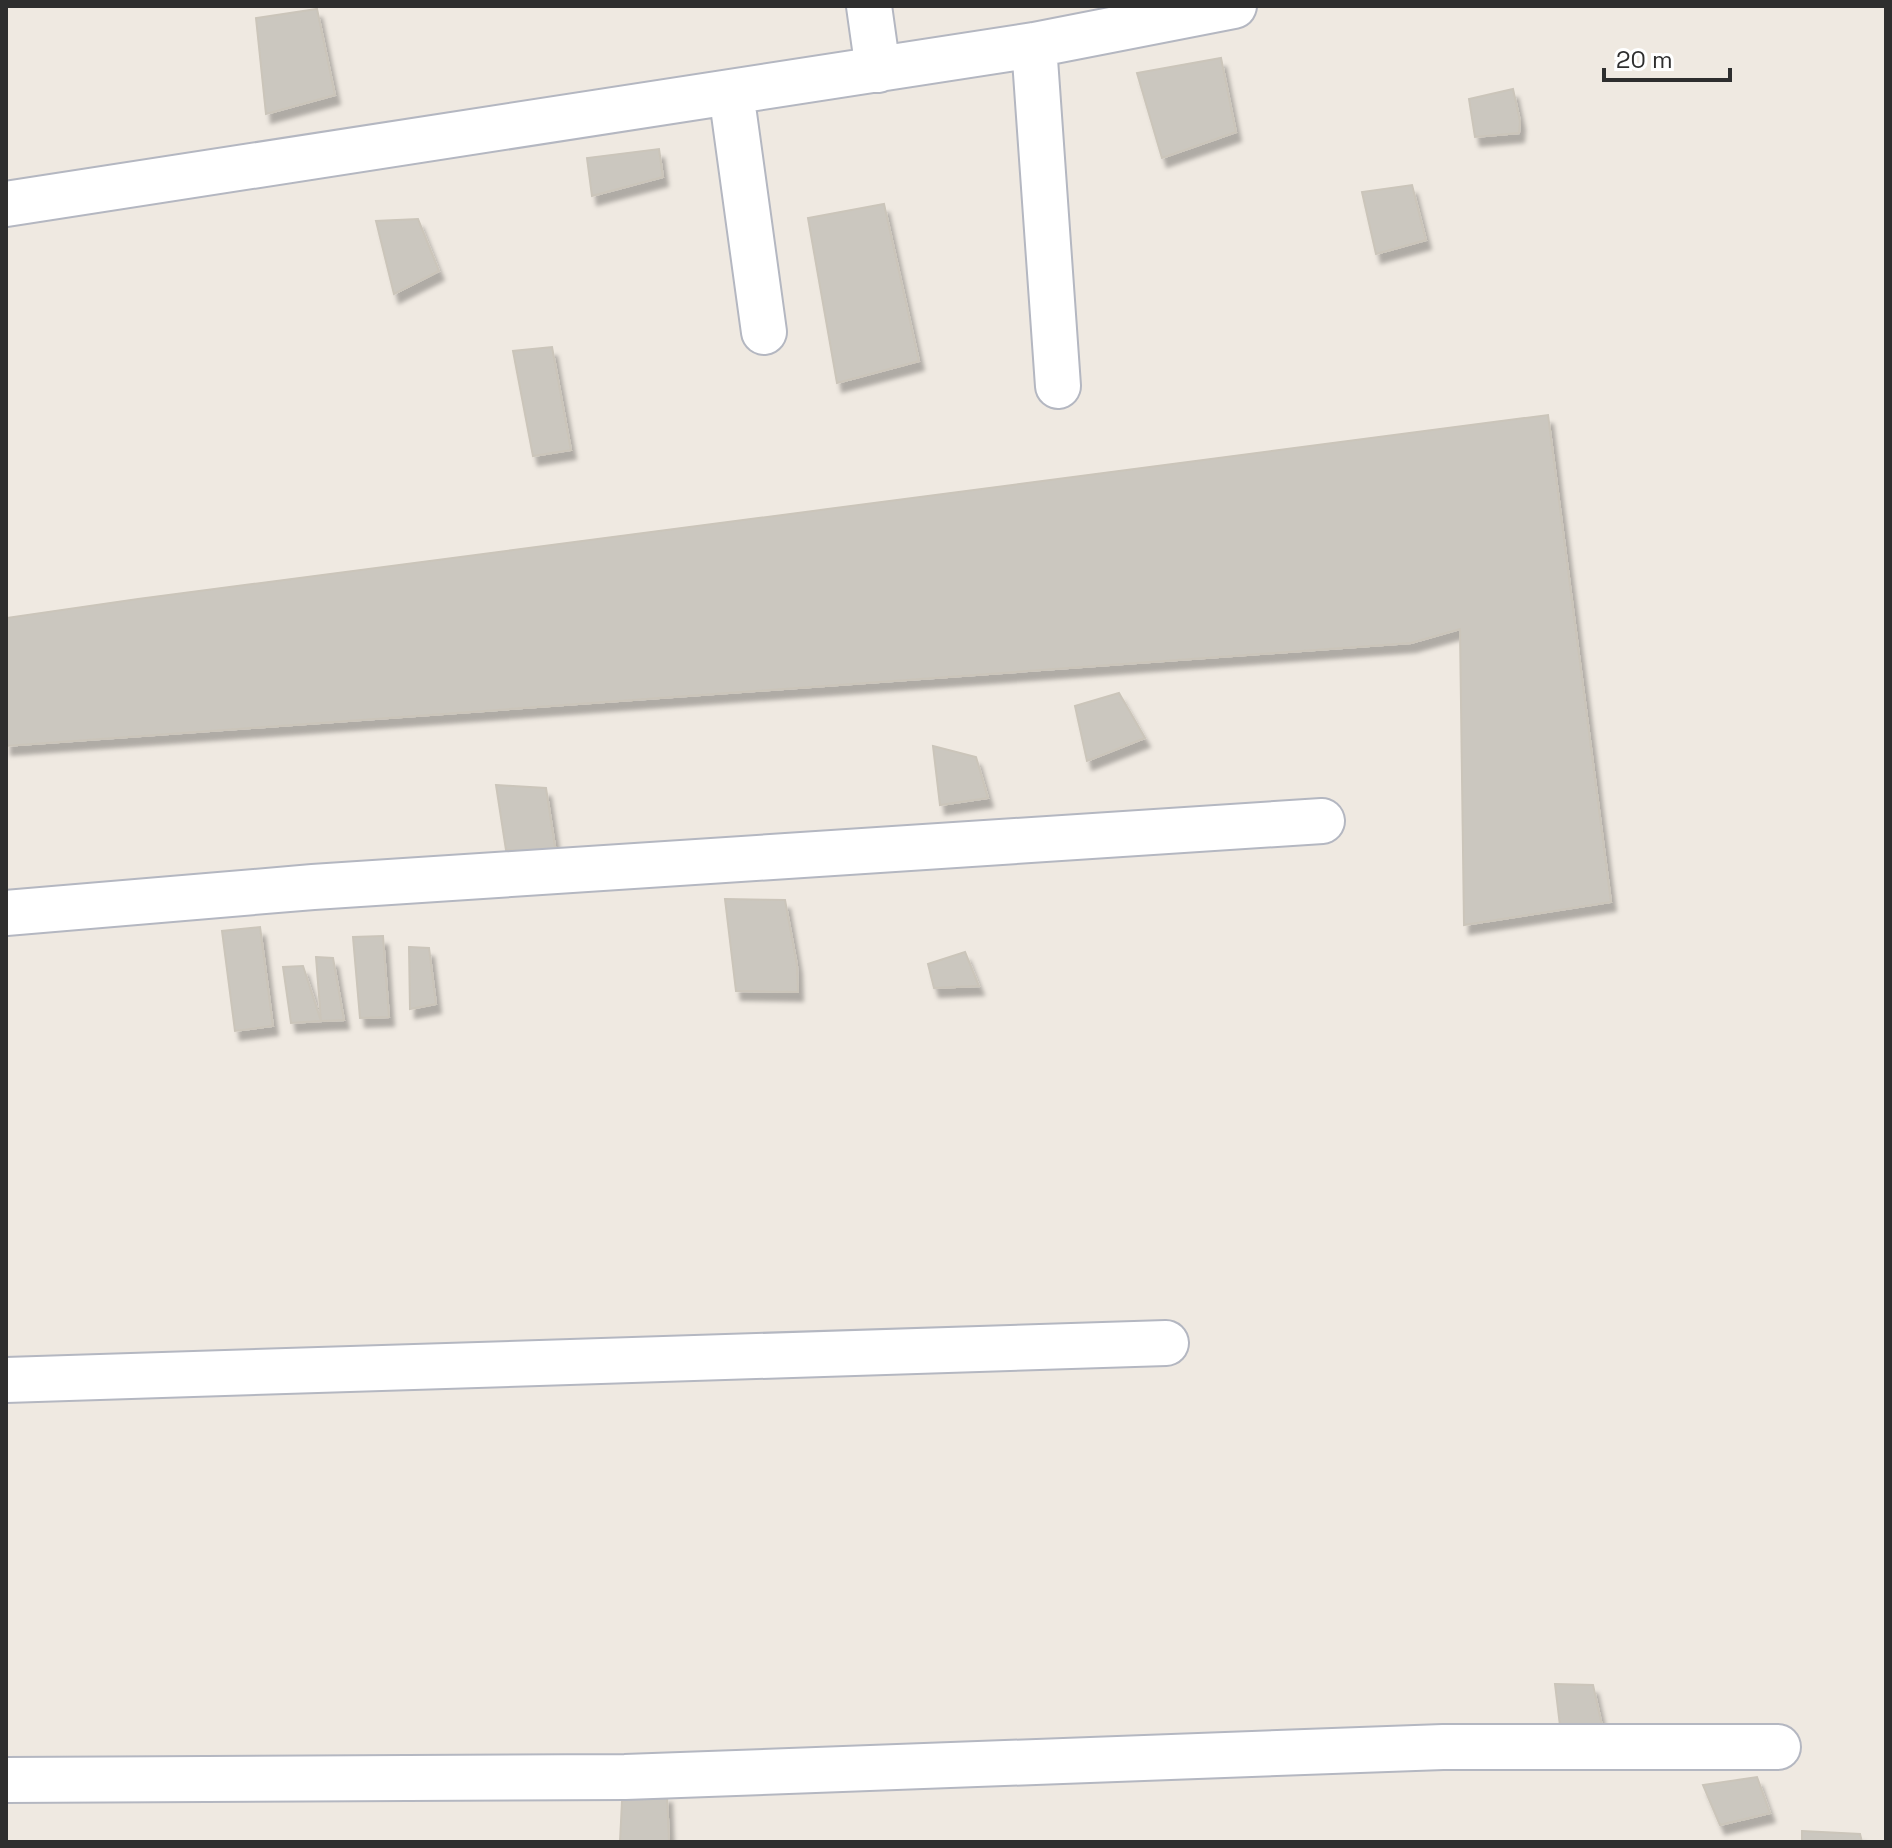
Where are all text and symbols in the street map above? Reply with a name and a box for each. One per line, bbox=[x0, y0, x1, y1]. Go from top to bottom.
scale bar bbox=[1604, 32, 1730, 82]
text: 20 m bbox=[1616, 44, 1673, 75]

